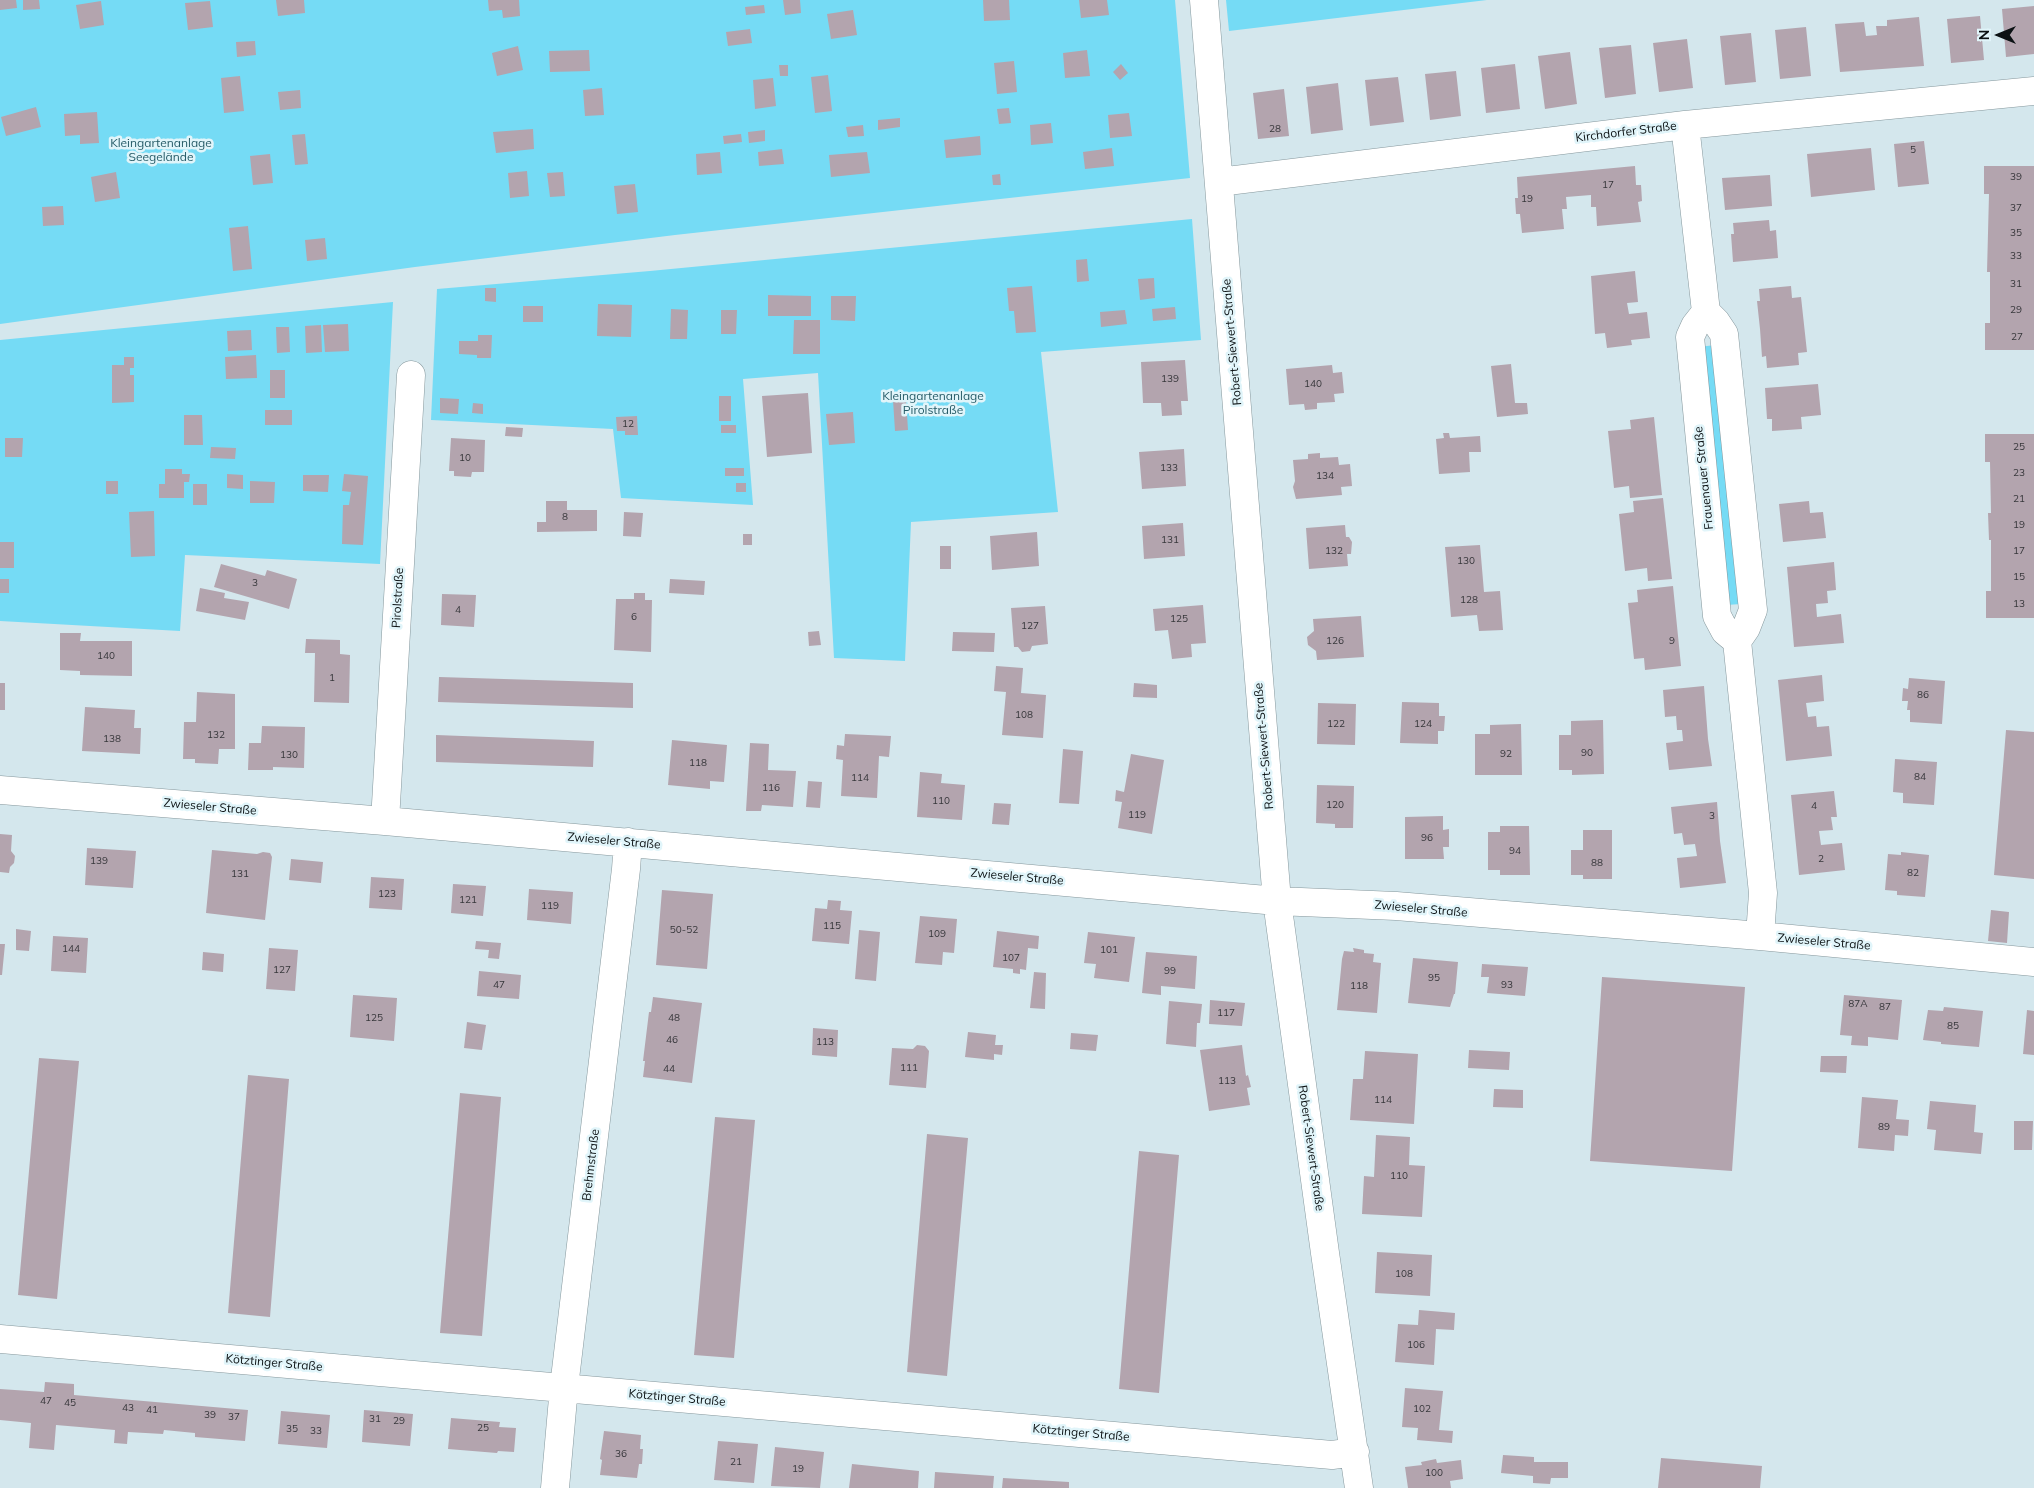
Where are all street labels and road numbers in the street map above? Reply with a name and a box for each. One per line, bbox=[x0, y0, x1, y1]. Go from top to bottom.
street label: Kirchdorfer Straße bbox=[1575, 119, 1677, 145]
street label: Robert-Siewert-Straße bbox=[1219, 278, 1245, 406]
street label: Frauenauer Straße bbox=[1691, 426, 1717, 530]
street label: Pirolstraße bbox=[389, 567, 407, 629]
street label: Robert-Siewert-Straße bbox=[1251, 682, 1277, 810]
street label: Zwieseler Straße bbox=[163, 796, 257, 818]
street label: Zwieseler Straße bbox=[567, 830, 661, 852]
street label: Zwieseler Straße bbox=[970, 866, 1064, 888]
street label: Zwieseler Straße bbox=[1374, 898, 1468, 920]
street label: Zwieseler Straße bbox=[1777, 931, 1871, 953]
street label: Robert-Siewert-Straße bbox=[1295, 1084, 1327, 1212]
street label: Brehmstraße bbox=[579, 1128, 603, 1202]
street label: Kötztinger Straße bbox=[225, 1352, 323, 1374]
street label: Kötztinger Straße bbox=[628, 1387, 726, 1409]
street label: Kötztinger Straße bbox=[1032, 1422, 1130, 1444]

